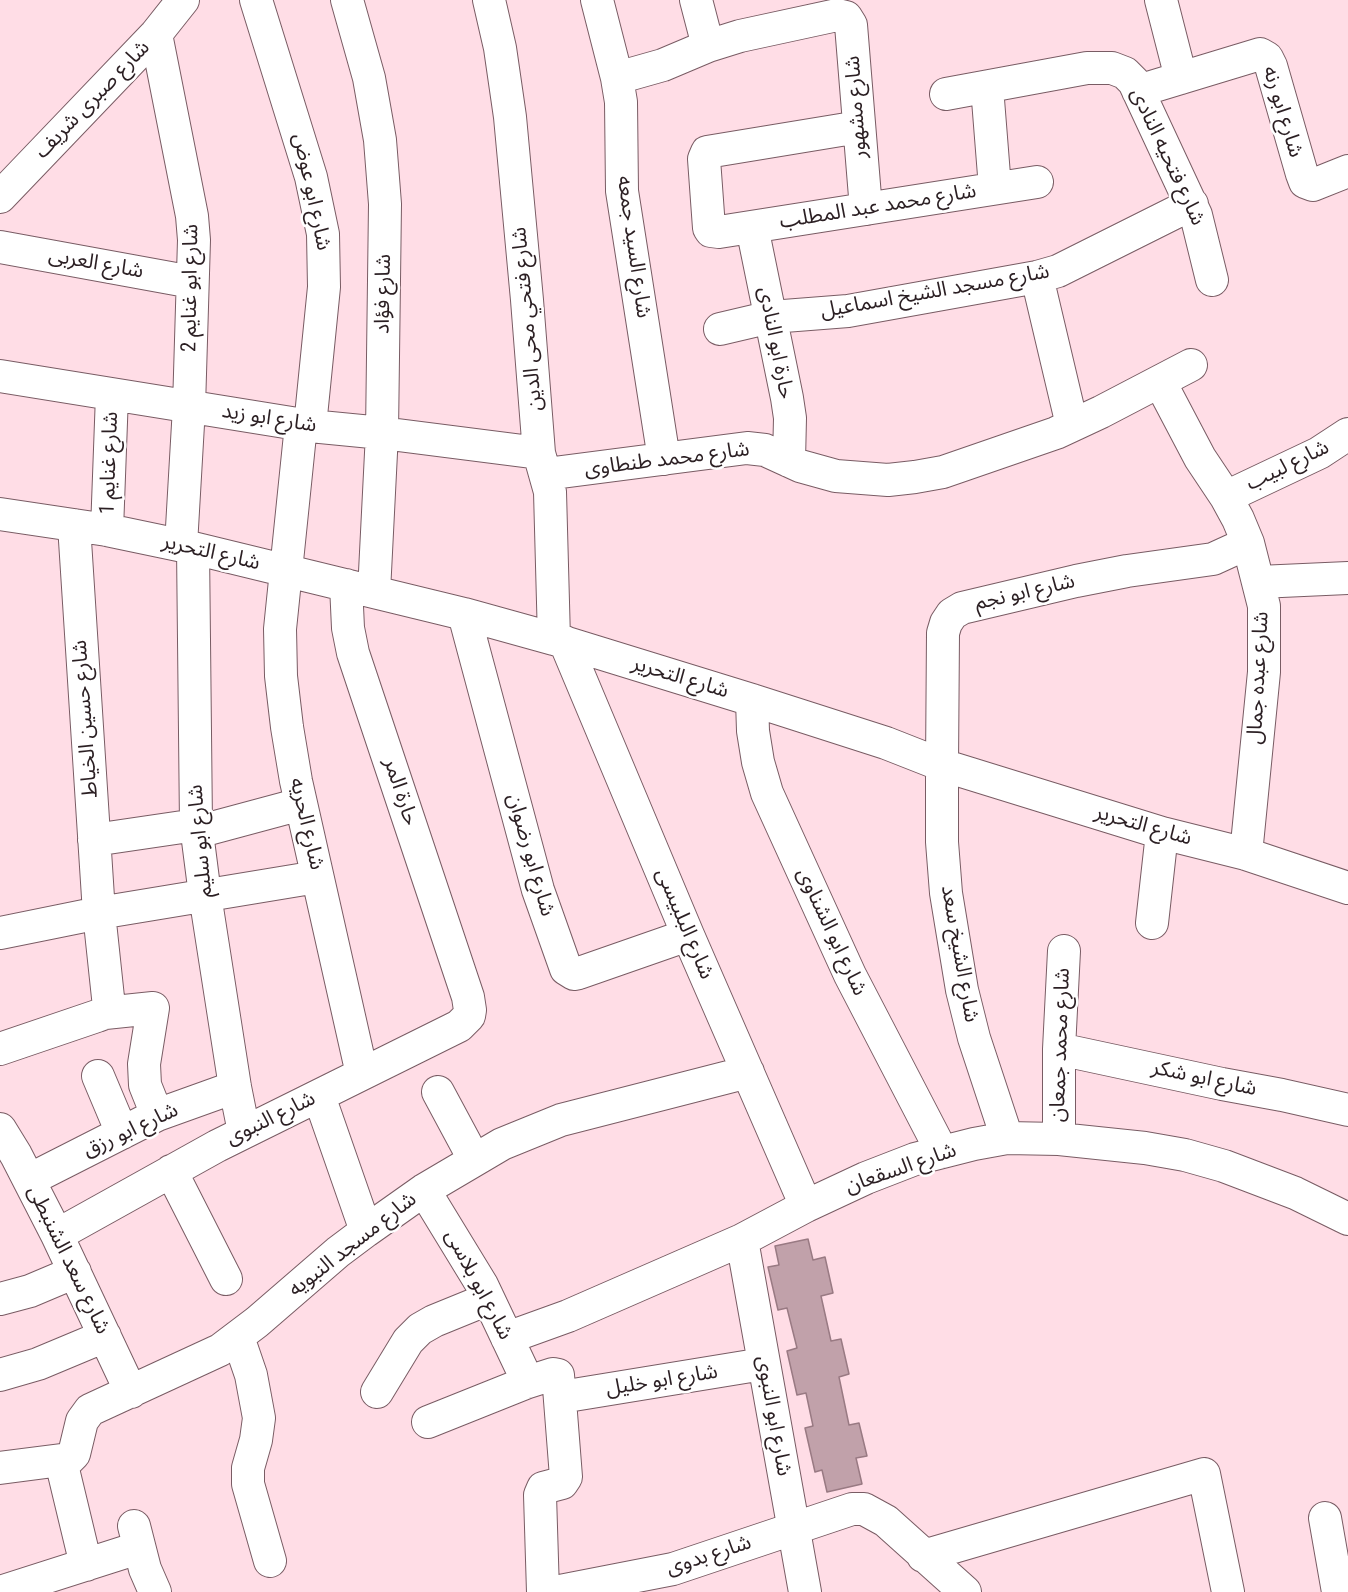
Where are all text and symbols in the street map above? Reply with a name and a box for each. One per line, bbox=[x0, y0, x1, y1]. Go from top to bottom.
street label: شارع صبرى شريف bbox=[30, 36, 156, 164]
street label: شارع مشهور bbox=[841, 55, 873, 159]
street label: شارع ابو رنه bbox=[1256, 63, 1308, 161]
street label: شارع فتحيه النادى bbox=[1124, 84, 1210, 230]
street label: شارع ابو عوض bbox=[286, 131, 336, 253]
street label: شارع السيد جمعه bbox=[611, 174, 655, 320]
street label: شارع محمد عبد المطلب bbox=[778, 179, 978, 235]
street label: شارع ابو غنايم 2 bbox=[177, 224, 205, 352]
street label: شارع فتحي محى الدين bbox=[507, 226, 549, 412]
street label: شارع العربى bbox=[47, 243, 145, 285]
street label: شارع فؤاد bbox=[371, 254, 397, 334]
street label: شارع مسجد الشيخ اسماعيل bbox=[819, 259, 1051, 325]
street label: حارة ابو النادى bbox=[752, 285, 798, 401]
street label: شارع ابو زيد bbox=[220, 399, 318, 439]
street label: شارع غنايم 1 bbox=[96, 411, 124, 515]
street label: شارع لبيب bbox=[1242, 435, 1334, 497]
street label: شارع محمد طنطاوى bbox=[583, 437, 751, 483]
street label: شارع التحرير bbox=[160, 530, 262, 576]
street label: شارع ابو نجم bbox=[972, 569, 1078, 617]
street label: شارع عبده جمال bbox=[1243, 611, 1275, 745]
street label: شارع حسين الخياط bbox=[68, 639, 104, 799]
street label: شارع التحرير bbox=[629, 651, 731, 705]
street label: حارة المر bbox=[377, 755, 423, 829]
street label: شارع الحريه bbox=[283, 775, 329, 873]
street label: شارع ابو سليم bbox=[184, 783, 218, 899]
street label: شارع ابو رضوان bbox=[500, 791, 560, 919]
street label: شارع التحرير bbox=[1092, 800, 1194, 852]
street label: شارع ابو الشناوى bbox=[790, 864, 872, 1000]
street label: شارع البلبيسى bbox=[649, 865, 719, 983]
street label: شارع الشيخ سعد bbox=[935, 883, 983, 1025]
street label: شارع محمد جمعان bbox=[1046, 967, 1076, 1123]
street label: شارع ابو شكر bbox=[1149, 1056, 1259, 1102]
street label: شارع النبوى bbox=[222, 1087, 320, 1151]
street label: شارع ابو رزق bbox=[79, 1098, 183, 1164]
street label: شارع السقعان bbox=[842, 1138, 960, 1200]
street label: شارع سعد الشنبطى bbox=[21, 1182, 115, 1338]
street label: شارع مسجد النبويه bbox=[284, 1187, 422, 1303]
street label: شارع ابو بلاسى bbox=[438, 1226, 518, 1344]
street label: شارع ابو النبوى bbox=[750, 1354, 796, 1478]
street label: شارع ابو خليل bbox=[604, 1360, 720, 1402]
street label: شارع بدوى bbox=[663, 1530, 755, 1582]

